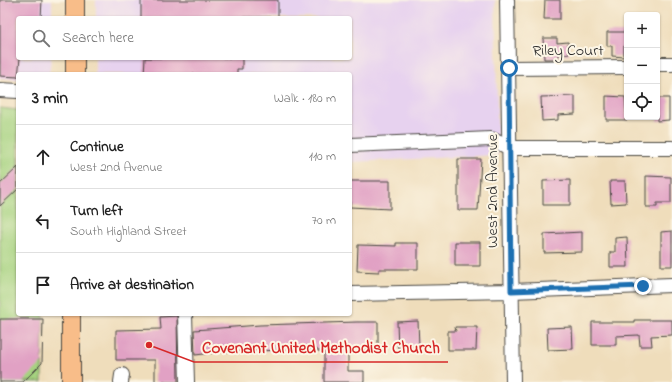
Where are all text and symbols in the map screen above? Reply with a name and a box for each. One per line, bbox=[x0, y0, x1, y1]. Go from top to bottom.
map controls bbox=[624, 12, 660, 120]
button: + bbox=[624, 12, 660, 48]
search box bbox=[16, 16, 352, 60]
icon: search bbox=[30, 27, 52, 49]
text: Search here bbox=[62, 27, 134, 49]
street label: Riley Court bbox=[532, 39, 604, 63]
button: − bbox=[624, 48, 660, 84]
route start bbox=[500, 59, 518, 77]
button: locate bbox=[624, 84, 660, 120]
text: 3 min bbox=[32, 86, 68, 111]
text: Walk · 180 m bbox=[274, 89, 336, 108]
street label: West 2nd Avenue bbox=[481, 133, 505, 248]
text: Continue bbox=[70, 136, 124, 158]
icon: ahead bbox=[32, 146, 54, 168]
text: 110 m bbox=[309, 147, 336, 166]
text: West 2nd Avenue bbox=[70, 158, 162, 177]
text: Turn left bbox=[70, 200, 123, 222]
icon: left bbox=[32, 210, 54, 232]
text: 70 m bbox=[312, 211, 336, 230]
text: South Highland Street bbox=[70, 222, 187, 241]
icon: arrive bbox=[32, 274, 54, 296]
text: Arrive at destination bbox=[70, 274, 194, 296]
route end bbox=[634, 277, 652, 295]
callout: Covenant United Methodist Church bbox=[194, 333, 448, 362]
text: Covenant United Methodist Church bbox=[202, 336, 440, 361]

